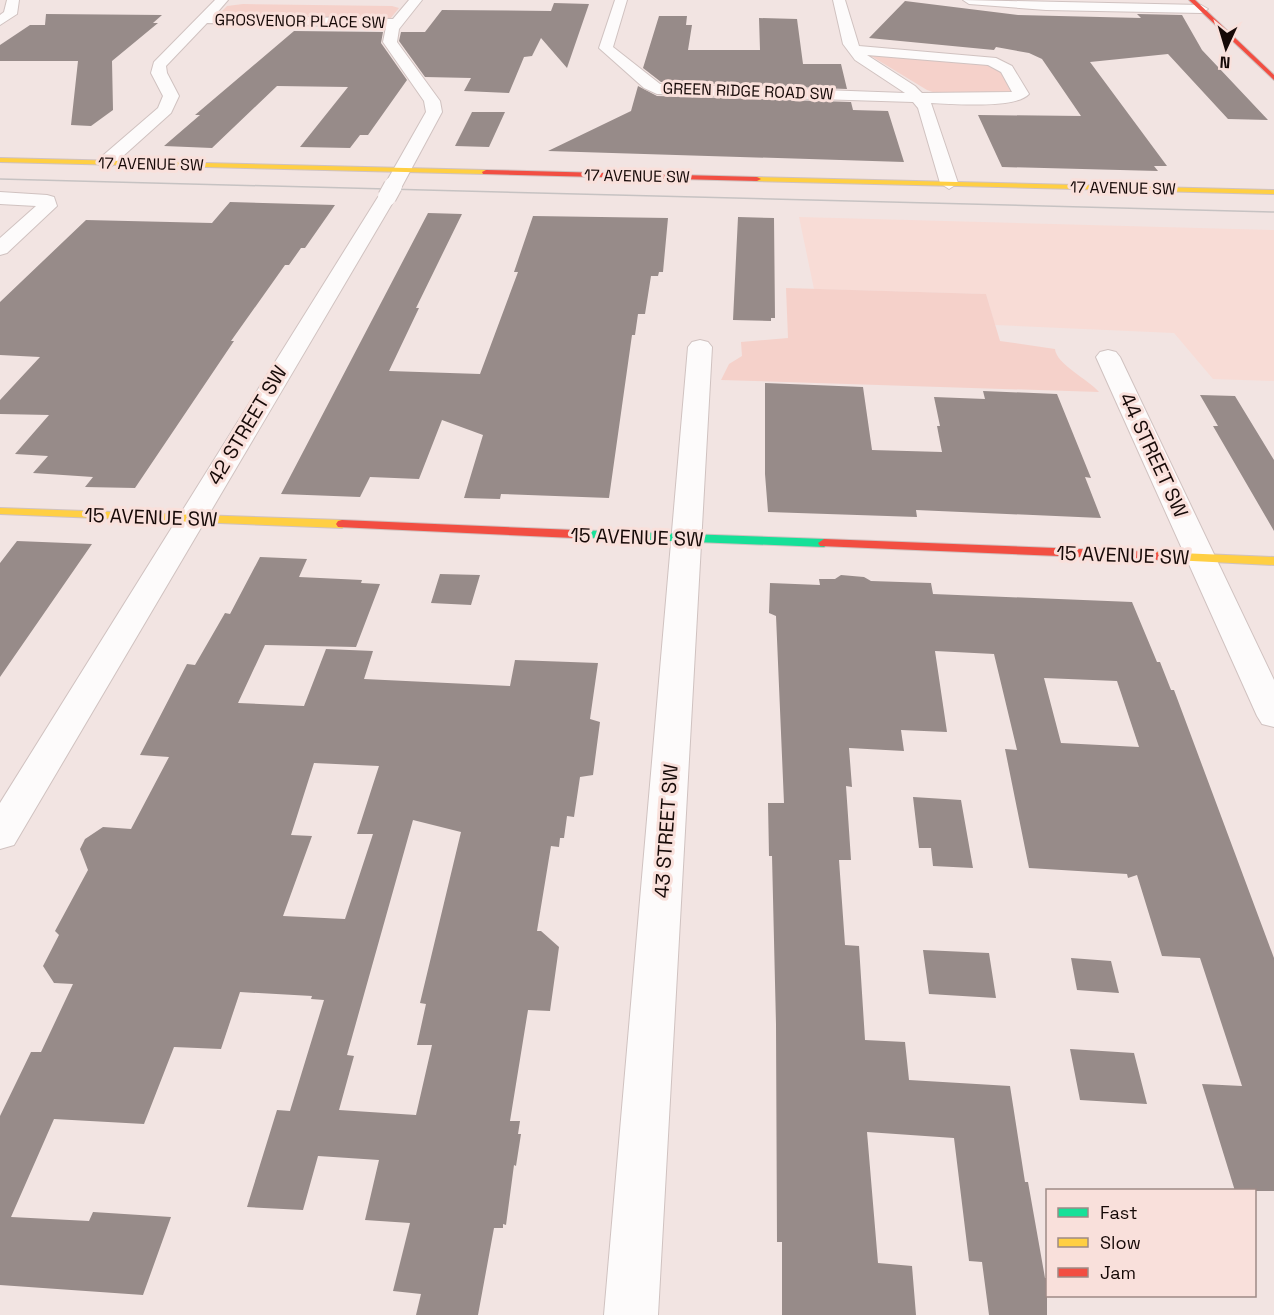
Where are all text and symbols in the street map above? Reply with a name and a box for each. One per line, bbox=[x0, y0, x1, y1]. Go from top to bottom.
street label: GROSVENOR PLACE SW bbox=[214, 9, 386, 33]
north arrow bbox=[1196, 18, 1256, 78]
text: N bbox=[1219, 52, 1231, 73]
street label: GREEN RIDGE ROAD SW bbox=[662, 78, 834, 104]
street label: 17 AVENUE SW bbox=[98, 153, 204, 175]
street label: 17 AVENUE SW bbox=[584, 165, 690, 187]
street label: 17 AVENUE SW bbox=[1070, 177, 1176, 199]
street label: 42 STREET SW bbox=[201, 361, 293, 489]
street label: 44 STREET SW bbox=[1114, 388, 1194, 522]
street label: 15 AVENUE SW bbox=[84, 502, 218, 532]
street label: 15 AVENUE SW bbox=[570, 522, 704, 552]
street label: 15 AVENUE SW bbox=[1056, 540, 1190, 570]
street label: 43 STREET SW bbox=[648, 763, 684, 899]
legend bbox=[1046, 1189, 1256, 1297]
text: Fast bbox=[1100, 1201, 1137, 1224]
text: Slow bbox=[1100, 1231, 1141, 1254]
text: Jam bbox=[1100, 1261, 1136, 1284]

